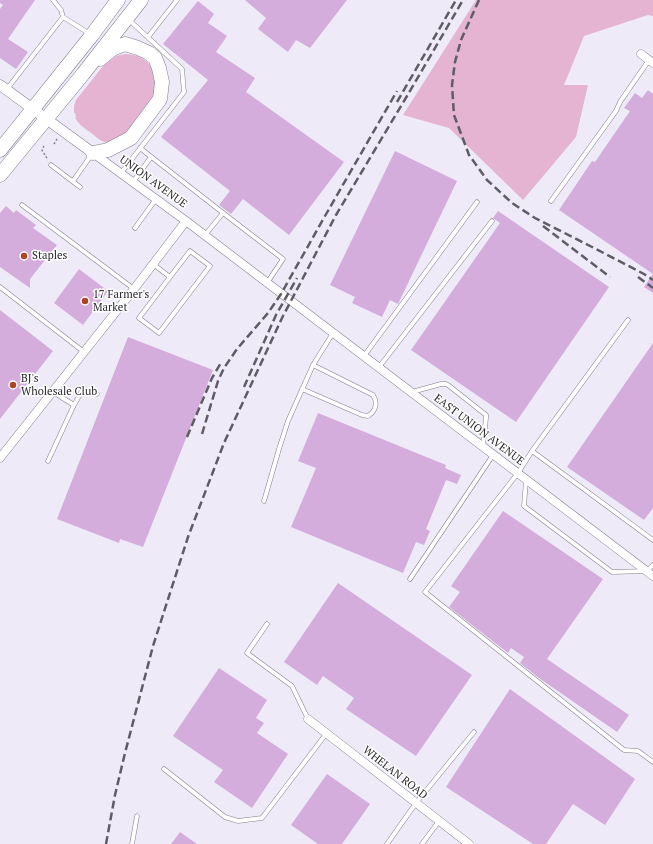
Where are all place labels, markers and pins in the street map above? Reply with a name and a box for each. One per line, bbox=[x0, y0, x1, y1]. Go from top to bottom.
place label: Staples bbox=[32, 249, 67, 263]
marker: Staples bbox=[19, 251, 29, 261]
place label: 17 Farmer's Market bbox=[93, 288, 149, 314]
marker: 17 Farmer's Market bbox=[80, 296, 90, 306]
place label: BJ's Wholesale Club bbox=[21, 372, 97, 398]
marker: BJ's Wholesale Club bbox=[8, 380, 18, 390]

